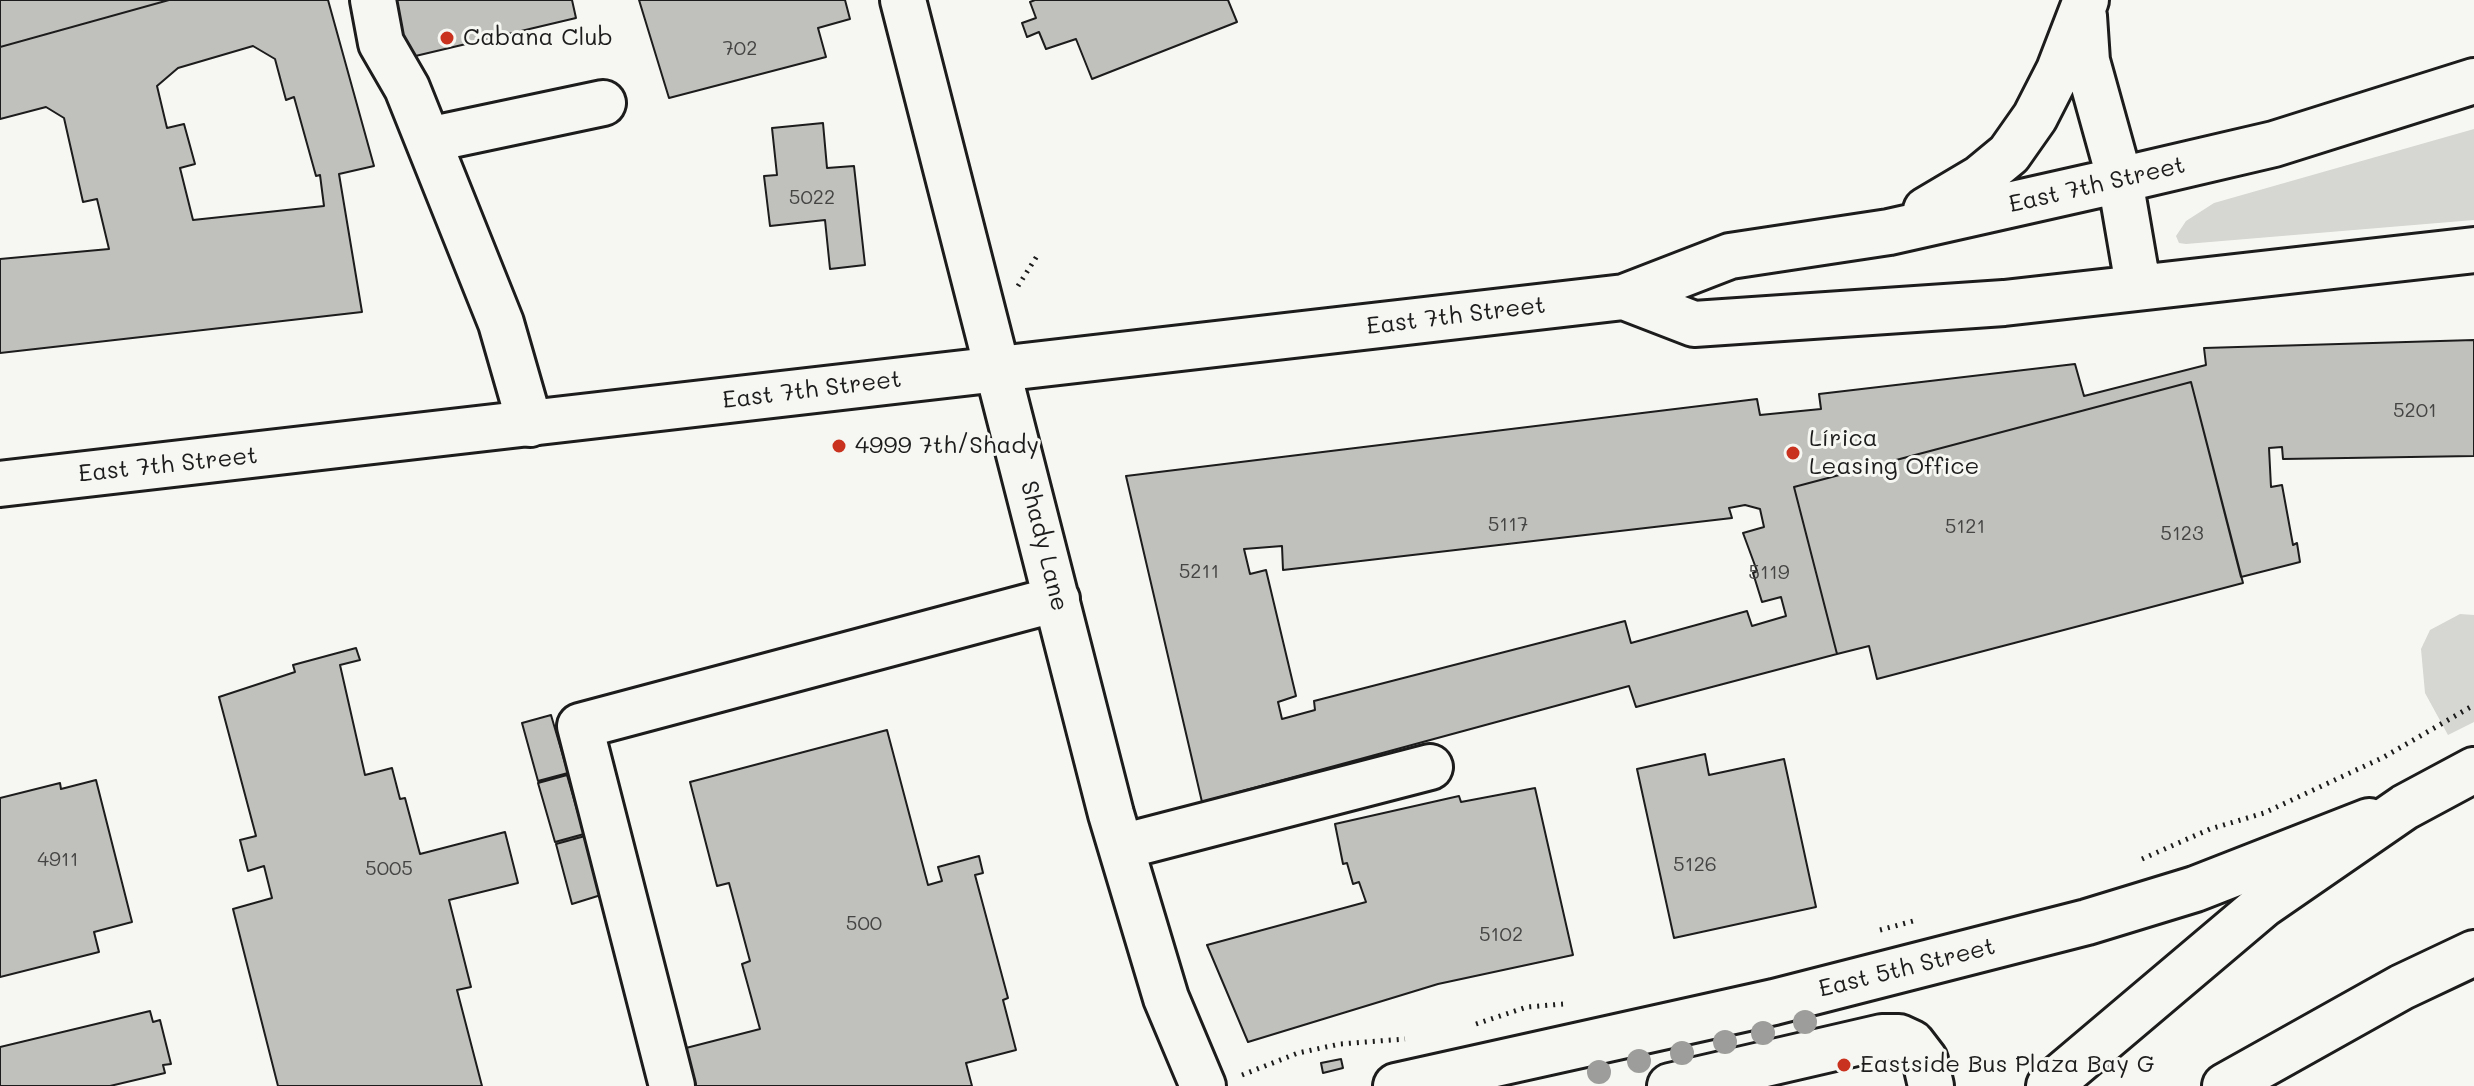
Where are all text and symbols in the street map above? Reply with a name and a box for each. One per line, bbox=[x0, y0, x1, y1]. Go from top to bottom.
place label: Cabana Club bbox=[463, 24, 613, 52]
marker: Cabana Club bbox=[438, 29, 456, 47]
house number: 702 bbox=[723, 37, 757, 61]
street label: East 7th Street bbox=[2006, 151, 2188, 219]
house number: 5022 bbox=[789, 186, 835, 210]
street label: East 7th Street bbox=[1365, 291, 1547, 341]
street label: East 7th Street bbox=[721, 365, 903, 415]
house number: 5201 bbox=[2393, 399, 2437, 423]
place label: Lírica Leasing Office bbox=[1809, 425, 1979, 481]
place label: 4999 7th/Shady bbox=[855, 432, 1039, 460]
marker: 4999 7th/Shady bbox=[830, 437, 848, 455]
street label: East 7th Street bbox=[77, 441, 259, 489]
marker: Lírica Leasing Office bbox=[1784, 444, 1802, 462]
street label: Shady Lane bbox=[1014, 478, 1074, 614]
house number: 5117 bbox=[1488, 513, 1528, 537]
house number: 5121 bbox=[1945, 515, 1985, 539]
house number: 5123 bbox=[2160, 522, 2204, 546]
house number: 5211 bbox=[1179, 560, 1219, 584]
house number: 5119 bbox=[1748, 561, 1790, 585]
house number: 4911 bbox=[37, 848, 79, 872]
house number: 5126 bbox=[1673, 853, 1717, 877]
house number: 5005 bbox=[365, 857, 413, 881]
house number: 500 bbox=[846, 912, 882, 936]
house number: 5102 bbox=[1479, 923, 1523, 947]
street label: East 5th Street bbox=[1816, 932, 1998, 1004]
place label: Eastside Bus Plaza Bay G bbox=[1860, 1051, 2155, 1079]
marker: Eastside Bus Plaza Bay G bbox=[1835, 1056, 1853, 1074]

